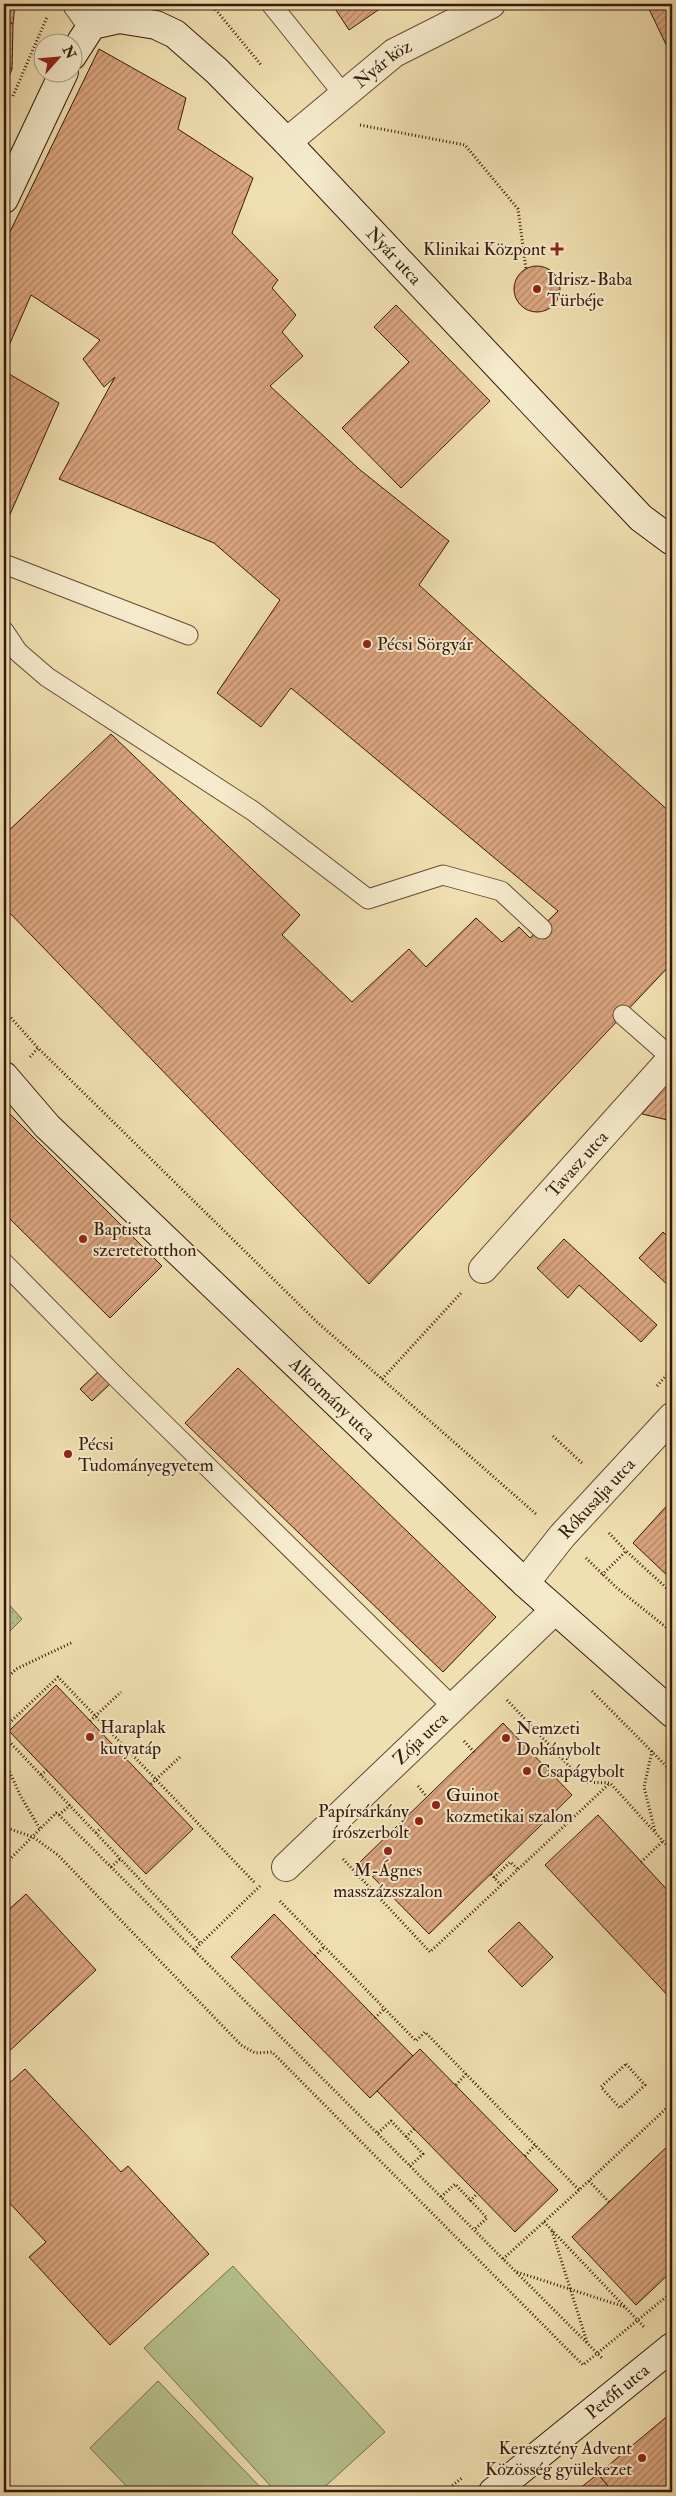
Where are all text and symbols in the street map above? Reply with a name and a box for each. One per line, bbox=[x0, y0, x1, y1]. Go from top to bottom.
north arrow bbox=[32, 32, 82, 82]
street label: Nyár köz bbox=[349, 34, 416, 93]
text: N bbox=[58, 42, 80, 62]
street label: Nyár utca bbox=[361, 222, 427, 290]
place label: Klinikai Központ bbox=[423, 238, 546, 261]
marker: Klinikai Központ bbox=[550, 242, 564, 256]
place label: Idrisz-Baba Türbéje bbox=[547, 268, 633, 312]
marker: Idrisz-Baba Türbéje bbox=[531, 283, 543, 295]
place label: Pécsi Sörgyár bbox=[377, 633, 473, 656]
marker: Pécsi Sörgyár bbox=[361, 638, 373, 650]
street label: Tavasz utca bbox=[541, 1125, 613, 1202]
place label: Baptista szeretetotthon bbox=[93, 1218, 196, 1262]
marker: Baptista szeretetotthon bbox=[77, 1233, 89, 1245]
street label: Alkotmány utca bbox=[284, 1352, 381, 1446]
place label: Pécsi Tudományegyetem bbox=[78, 1433, 214, 1477]
marker: Pécsi Tudományegyetem bbox=[62, 1448, 74, 1460]
street label: Rókusalja utca bbox=[554, 1453, 640, 1544]
street label: Zója utca bbox=[388, 1707, 453, 1770]
place label: Haraplak kutyatáp bbox=[100, 1716, 166, 1760]
place label: Nemzeti Dohánybolt bbox=[516, 1717, 601, 1761]
marker: Haraplak kutyatáp bbox=[84, 1731, 96, 1743]
marker: Nemzeti Dohánybolt bbox=[500, 1732, 512, 1744]
place label: Csapágybolt bbox=[537, 1760, 625, 1783]
marker: Csapágybolt bbox=[521, 1765, 533, 1777]
place label: Guinot kozmetikai szalon bbox=[446, 1784, 573, 1828]
marker: Guinot kozmetikai szalon bbox=[430, 1799, 442, 1811]
place label: Papírsárkány írószerbolt bbox=[318, 1800, 410, 1844]
marker: Papírsárkány írószerbolt bbox=[413, 1815, 425, 1827]
marker: M-Ágnes masszázsszalon bbox=[382, 1845, 394, 1857]
place label: M-Ágnes masszázsszalon bbox=[333, 1859, 443, 1903]
street label: Petőfi utca bbox=[581, 2358, 654, 2424]
place label: Keresztény Advent Közösség gyülekezet bbox=[485, 2437, 632, 2481]
marker: Keresztény Advent Közösség gyülekezet bbox=[636, 2452, 648, 2464]

